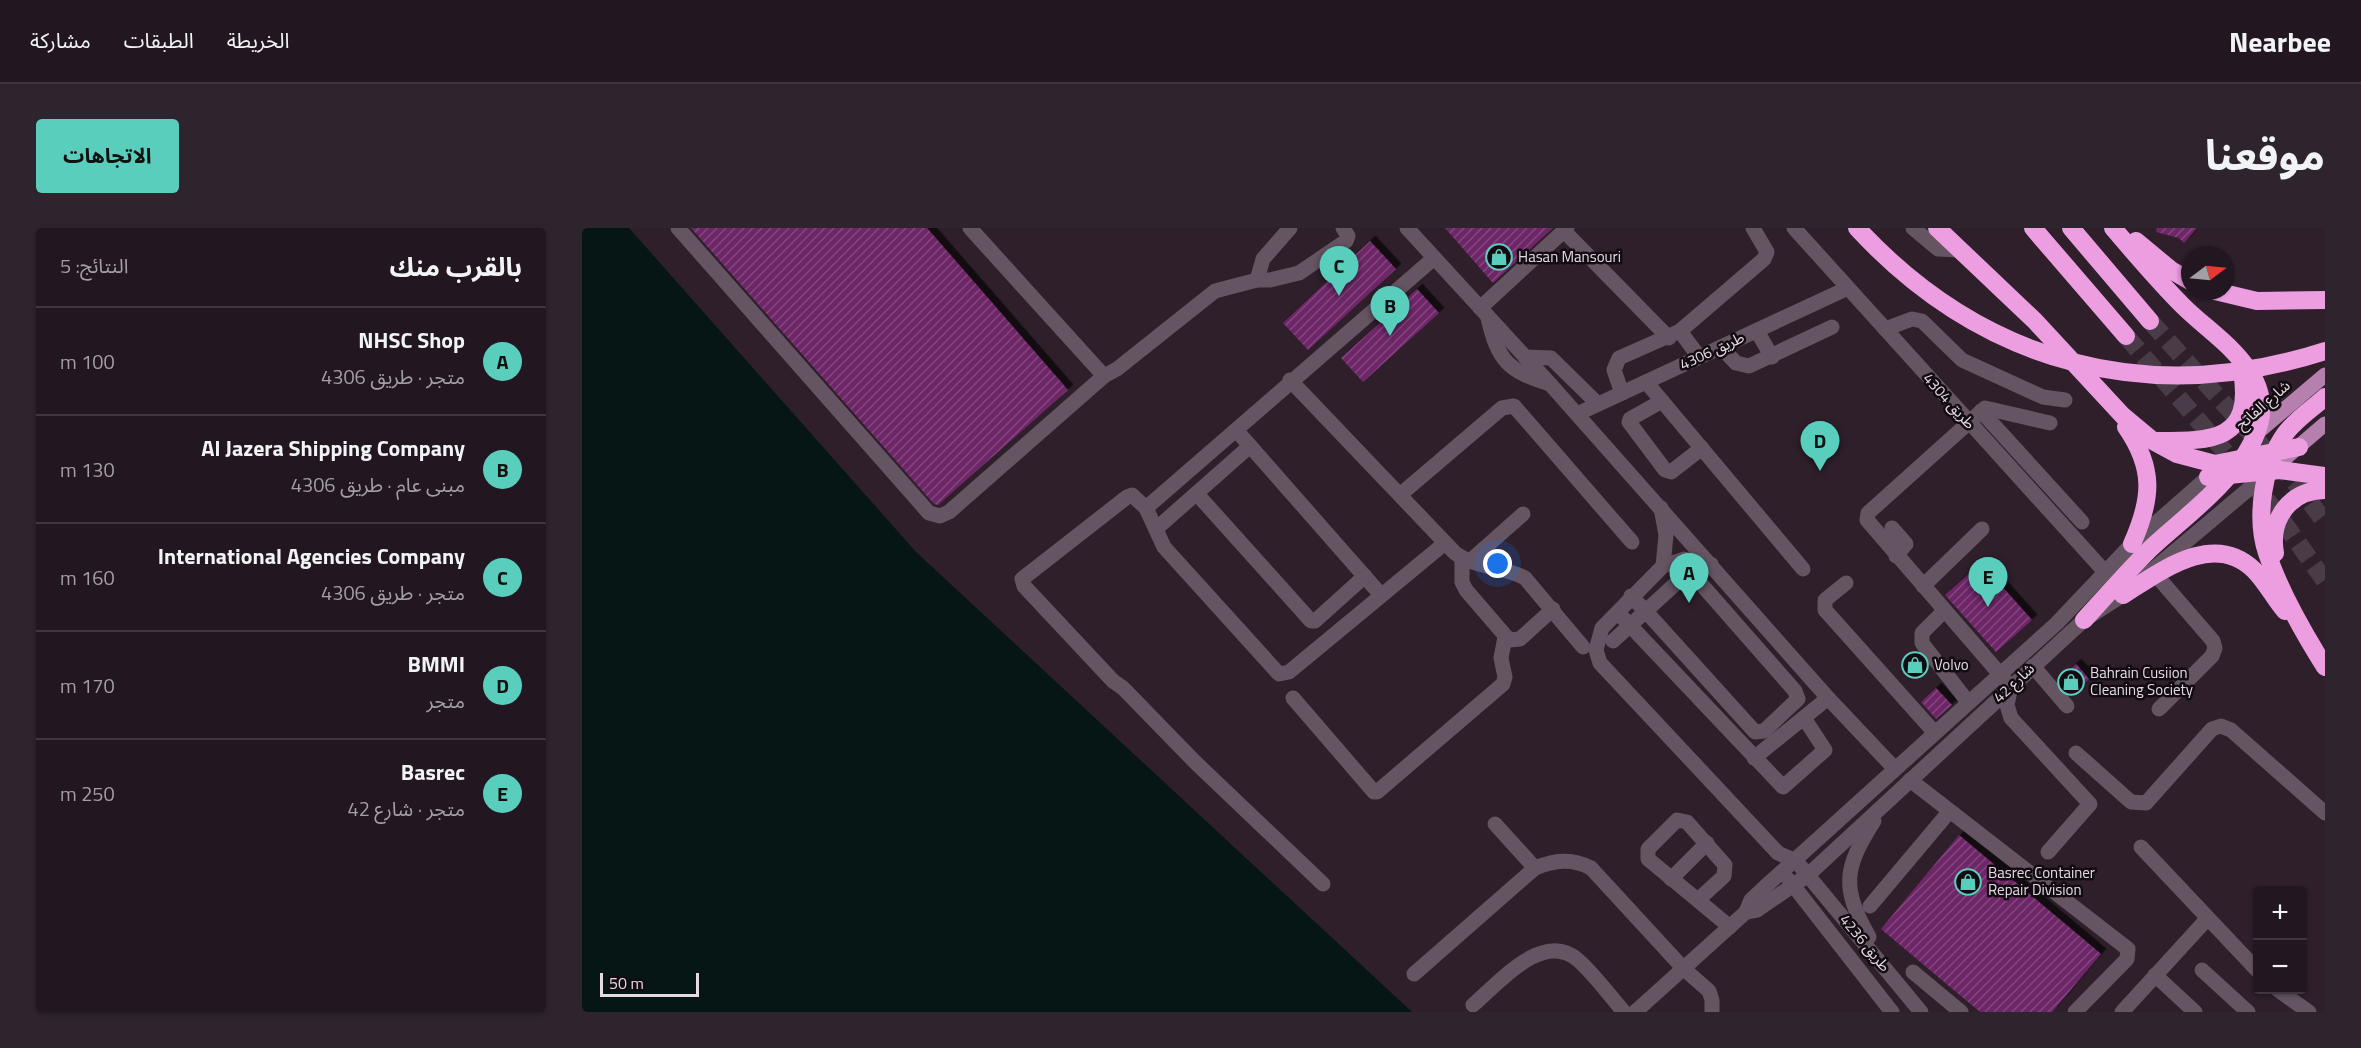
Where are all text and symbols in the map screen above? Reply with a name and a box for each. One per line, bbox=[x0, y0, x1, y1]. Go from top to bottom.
text: Nearbee bbox=[2229, 20, 2331, 63]
text: مشاركة bbox=[30, 24, 91, 56]
text: الطبقات bbox=[124, 24, 194, 56]
text: الخريطة bbox=[227, 24, 290, 56]
button: الاتجاهات bbox=[36, 119, 179, 193]
text: موقعنا bbox=[2205, 122, 2325, 186]
shop icon: Hasan Mansouri bbox=[1484, 242, 1514, 272]
place label: Hasan Mansouri bbox=[1518, 245, 1621, 268]
north arrow bbox=[2181, 246, 2235, 300]
text: بالقرب منك bbox=[390, 247, 522, 286]
pin: C bbox=[1320, 247, 1359, 296]
text: النتائج: 5 bbox=[60, 250, 128, 281]
pin: B bbox=[1370, 286, 1410, 336]
text: NHSC Shop bbox=[358, 323, 465, 357]
street label: طريق 4306 bbox=[1676, 326, 1748, 376]
text: 100 m bbox=[60, 346, 115, 377]
text: A bbox=[496, 346, 509, 377]
text: متجر · طريق 4306 bbox=[321, 361, 465, 392]
street label: طريق 4304 bbox=[1918, 367, 1981, 434]
street label: شارع الفاتح bbox=[2230, 374, 2296, 436]
pin: D bbox=[1800, 422, 1840, 471]
text: Al Jazera Shipping Company bbox=[201, 431, 465, 465]
text: 130 m bbox=[60, 454, 115, 485]
text: B bbox=[496, 454, 509, 485]
text: مبنى عام · طريق 4306 bbox=[291, 469, 465, 500]
text: International Agencies Company bbox=[158, 539, 465, 573]
your location bbox=[1483, 549, 1512, 578]
pin: A bbox=[1670, 554, 1708, 603]
pin: E bbox=[1968, 558, 2008, 607]
text: 160 m bbox=[60, 562, 115, 593]
text: C bbox=[497, 562, 508, 593]
text: متجر · طريق 4306 bbox=[321, 577, 465, 608]
text: BMMI bbox=[408, 647, 465, 681]
shop icon: Volvo bbox=[1900, 650, 1930, 680]
place label: Volvo bbox=[1934, 653, 1969, 676]
street label: شارع 42 bbox=[1988, 657, 2040, 709]
place label: Bahrain Cusiion Cleaning Society bbox=[2090, 661, 2193, 701]
shop icon: Bahrain Cusiion Cleaning Society bbox=[2056, 667, 2086, 697]
text: 170 m bbox=[60, 670, 115, 701]
text: D bbox=[496, 670, 509, 701]
text: متجر bbox=[426, 685, 465, 716]
text: Basrec bbox=[401, 755, 465, 789]
text: 250 m bbox=[60, 778, 115, 809]
text: E bbox=[497, 778, 508, 809]
text: متجر · شارع 42 bbox=[347, 793, 465, 824]
place label: Basrec Container Repair Division bbox=[1988, 861, 2095, 901]
shop icon: Basrec Container Repair Division bbox=[1953, 867, 1983, 897]
map controls bbox=[2253, 886, 2307, 994]
button: + bbox=[2253, 886, 2307, 940]
street label: طريق 4236 bbox=[1834, 909, 1896, 977]
button: − bbox=[2253, 940, 2307, 994]
scale bar bbox=[600, 970, 699, 998]
text: 50 m bbox=[609, 971, 644, 995]

